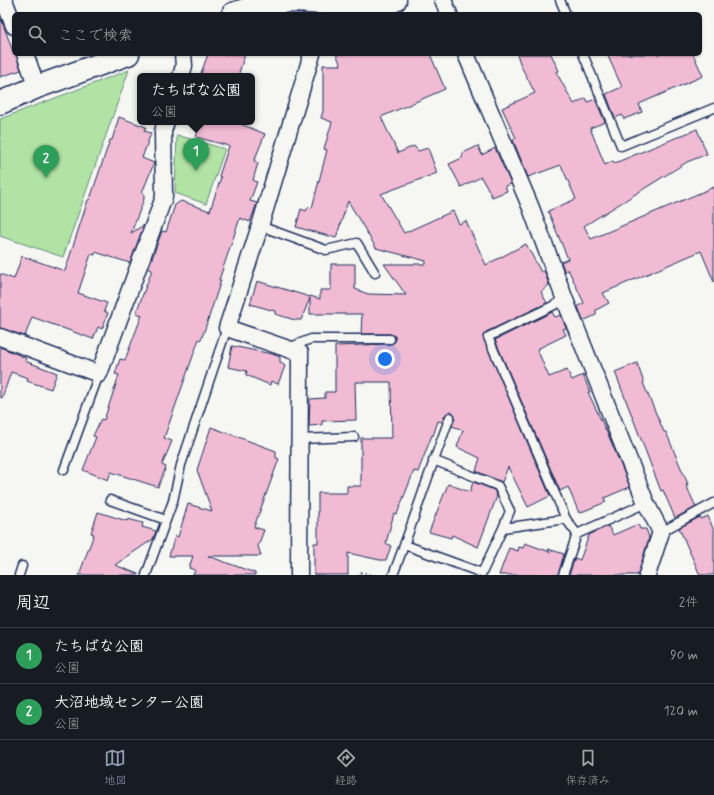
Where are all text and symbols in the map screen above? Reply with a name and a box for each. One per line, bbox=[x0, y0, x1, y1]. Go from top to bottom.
search box bbox=[12, 12, 702, 56]
icon: search bbox=[26, 23, 48, 45]
text: ここで検索 bbox=[58, 26, 133, 46]
popup bbox=[137, 73, 255, 125]
text: たちばな公園 bbox=[151, 81, 241, 101]
text: 公園 bbox=[151, 104, 177, 121]
pin: 1 bbox=[183, 138, 209, 171]
pin: 2 bbox=[33, 145, 59, 178]
your location bbox=[375, 349, 395, 369]
text: 周辺 bbox=[16, 592, 50, 614]
text: 2件 bbox=[679, 594, 698, 611]
text: たちばな公園 bbox=[54, 637, 144, 657]
text: 1 bbox=[26, 647, 32, 664]
text: 90 m bbox=[670, 647, 698, 664]
text: 公園 bbox=[54, 660, 80, 677]
text: 大沼地域センター公園 bbox=[54, 693, 204, 713]
text: 2 bbox=[26, 703, 32, 720]
text: 120 m bbox=[664, 703, 698, 720]
text: 公園 bbox=[54, 716, 80, 733]
tab: 地図 bbox=[104, 747, 126, 788]
tab: 経路 bbox=[335, 747, 357, 788]
tab: 保存済み bbox=[566, 747, 610, 788]

